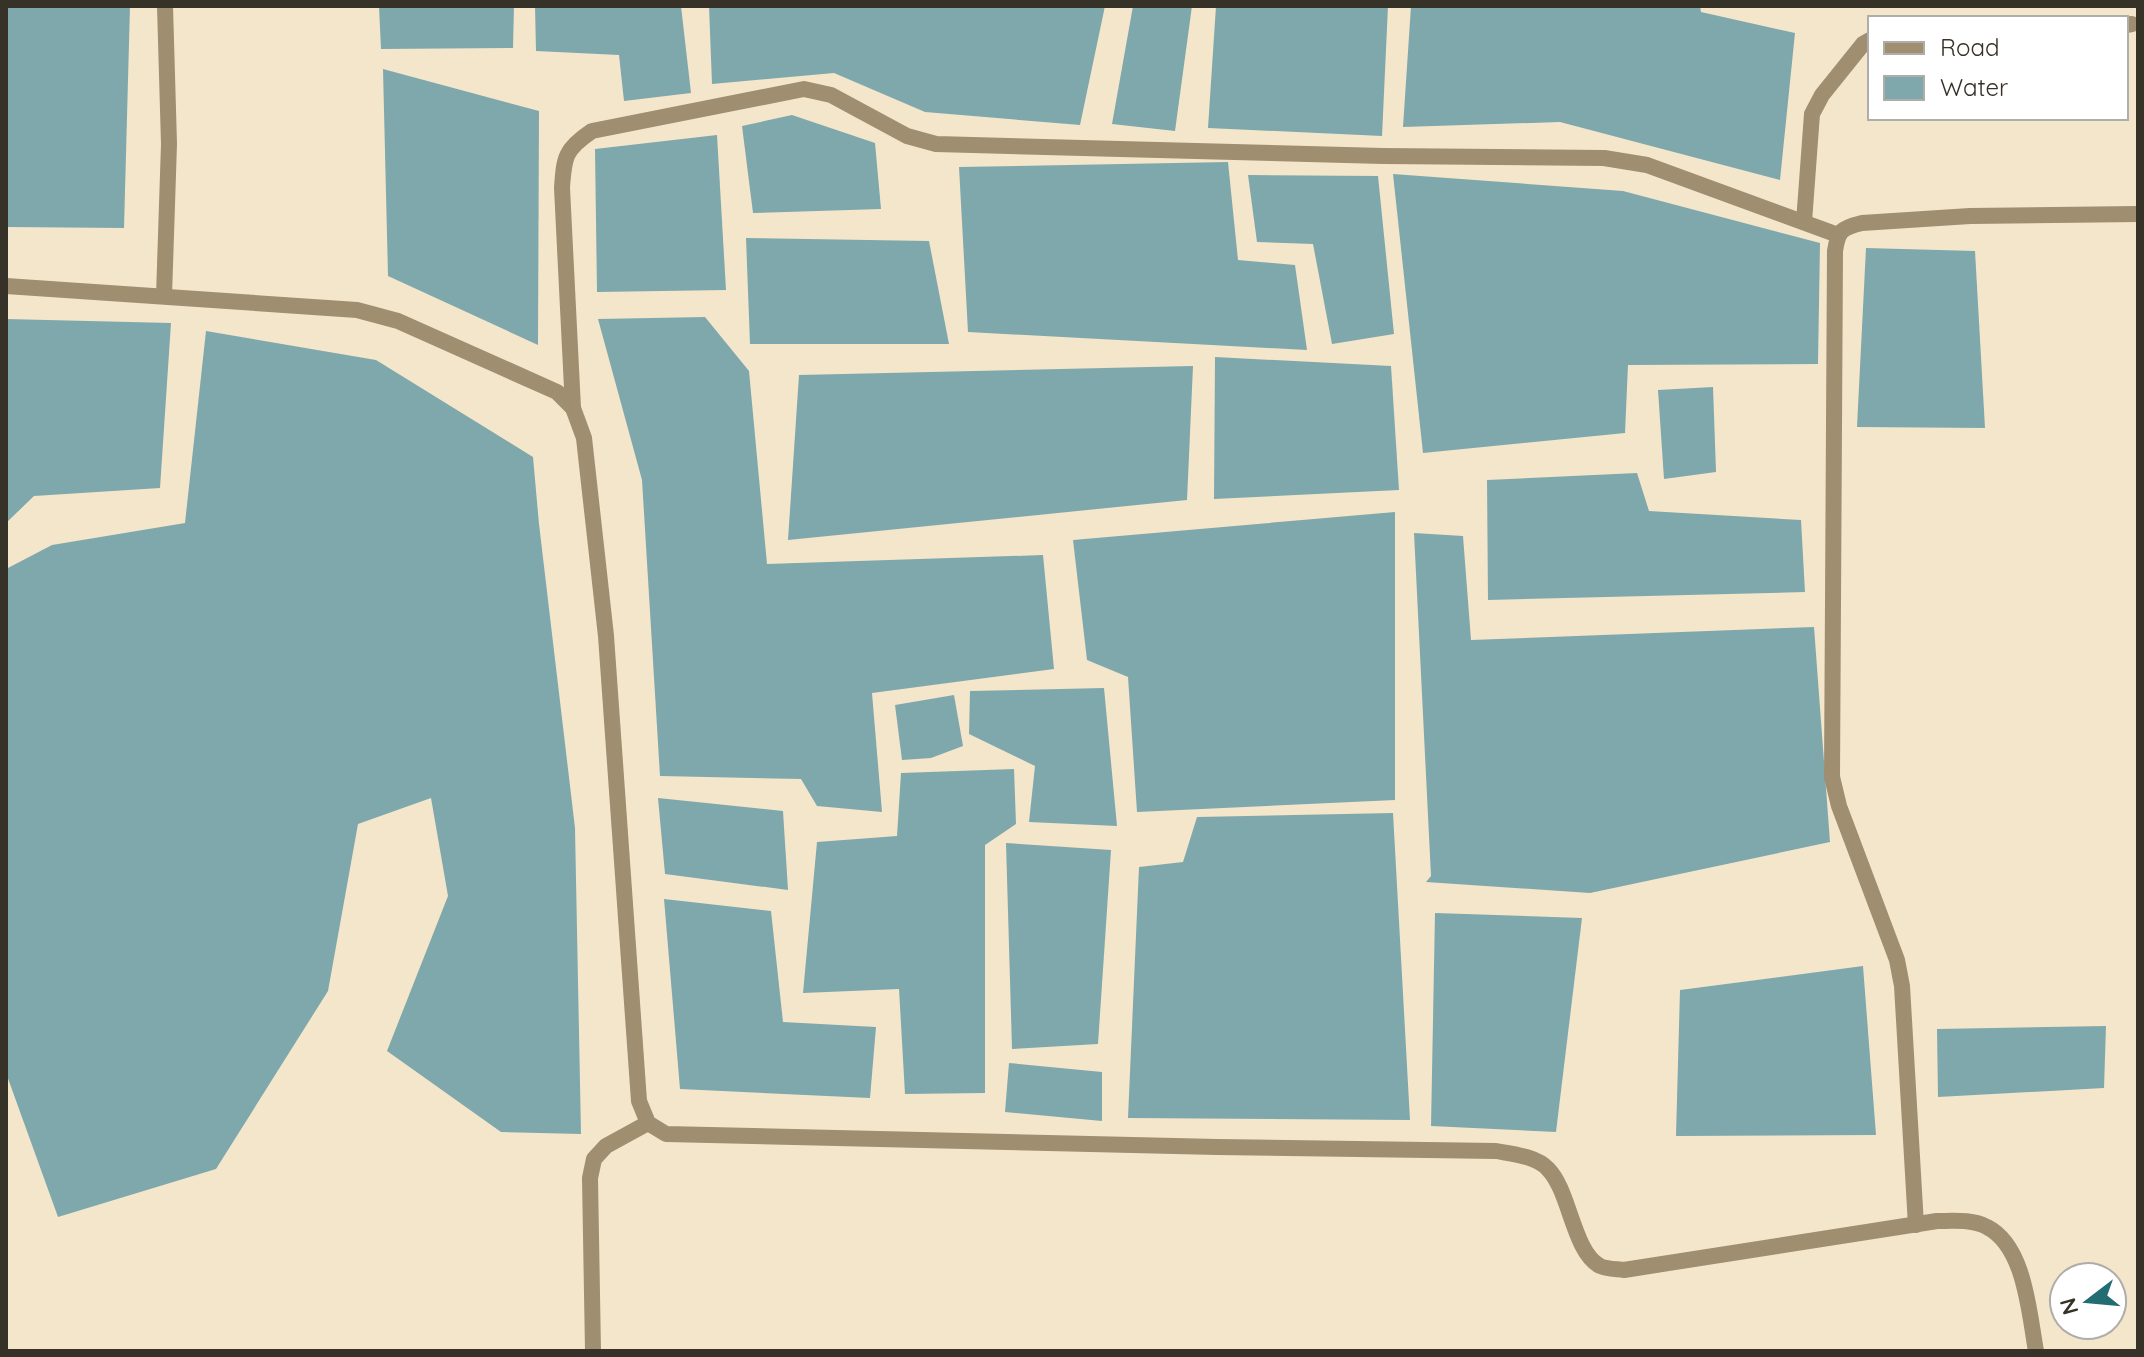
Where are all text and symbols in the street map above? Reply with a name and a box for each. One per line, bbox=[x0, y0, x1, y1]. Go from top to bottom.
legend bbox=[1868, 16, 2128, 120]
text: Road bbox=[1940, 32, 2000, 62]
text: Water bbox=[1940, 72, 2008, 102]
north arrow bbox=[2048, 1261, 2128, 1341]
text: N bbox=[2053, 1295, 2084, 1318]

